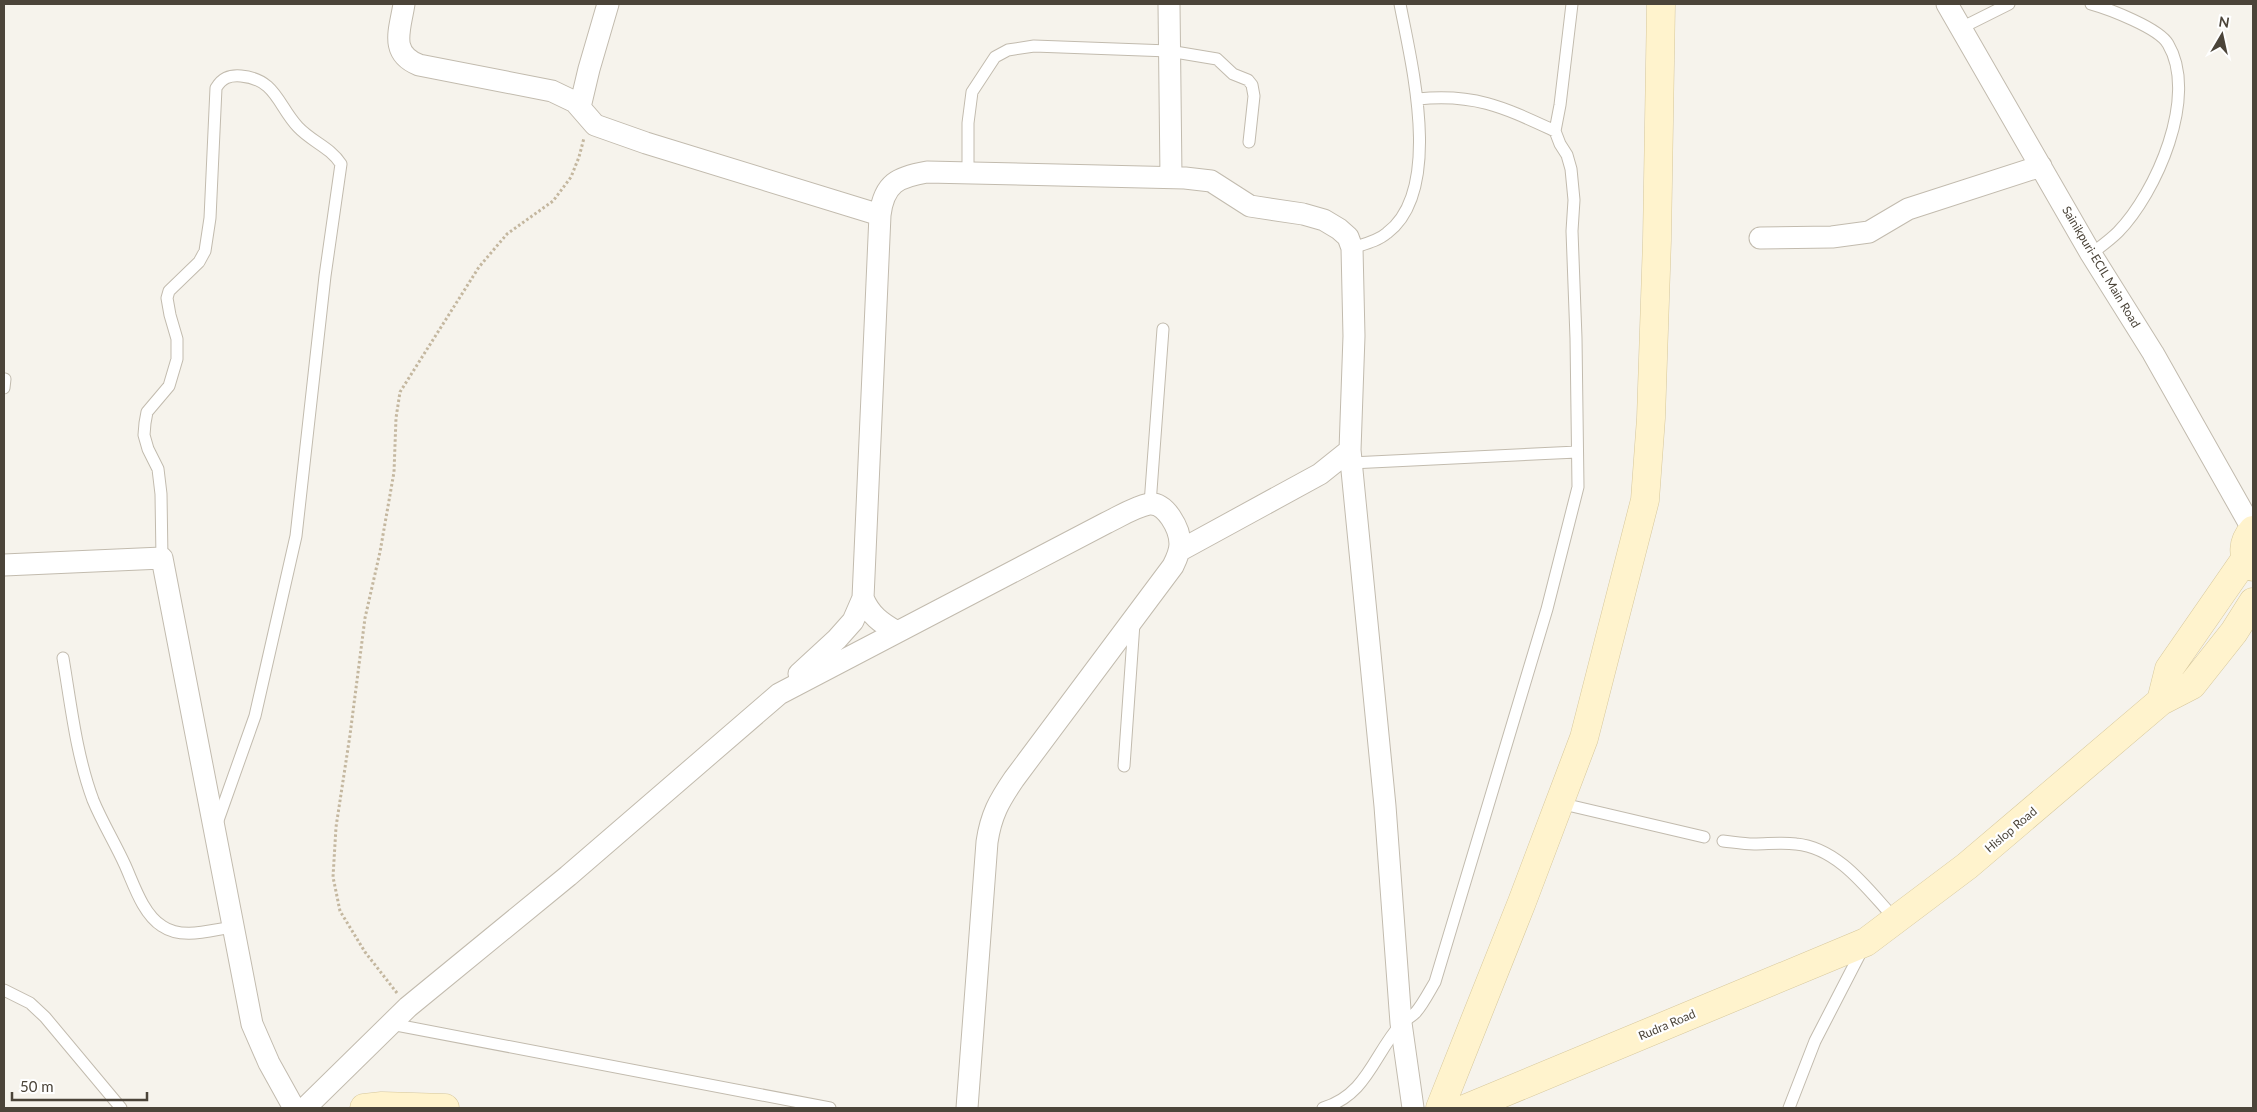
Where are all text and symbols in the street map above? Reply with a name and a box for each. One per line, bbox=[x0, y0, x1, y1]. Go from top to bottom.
north arrow bbox=[2197, 10, 2247, 60]
text: N bbox=[2217, 12, 2231, 31]
street label: Sainikpuri-ECIL Main Road bbox=[2059, 203, 2144, 330]
street label: Hislop Road bbox=[1982, 804, 2040, 856]
street label: Rudra Road bbox=[1636, 1006, 1698, 1043]
scale bar bbox=[12, 1070, 148, 1102]
text: 50 m bbox=[20, 1077, 54, 1095]

